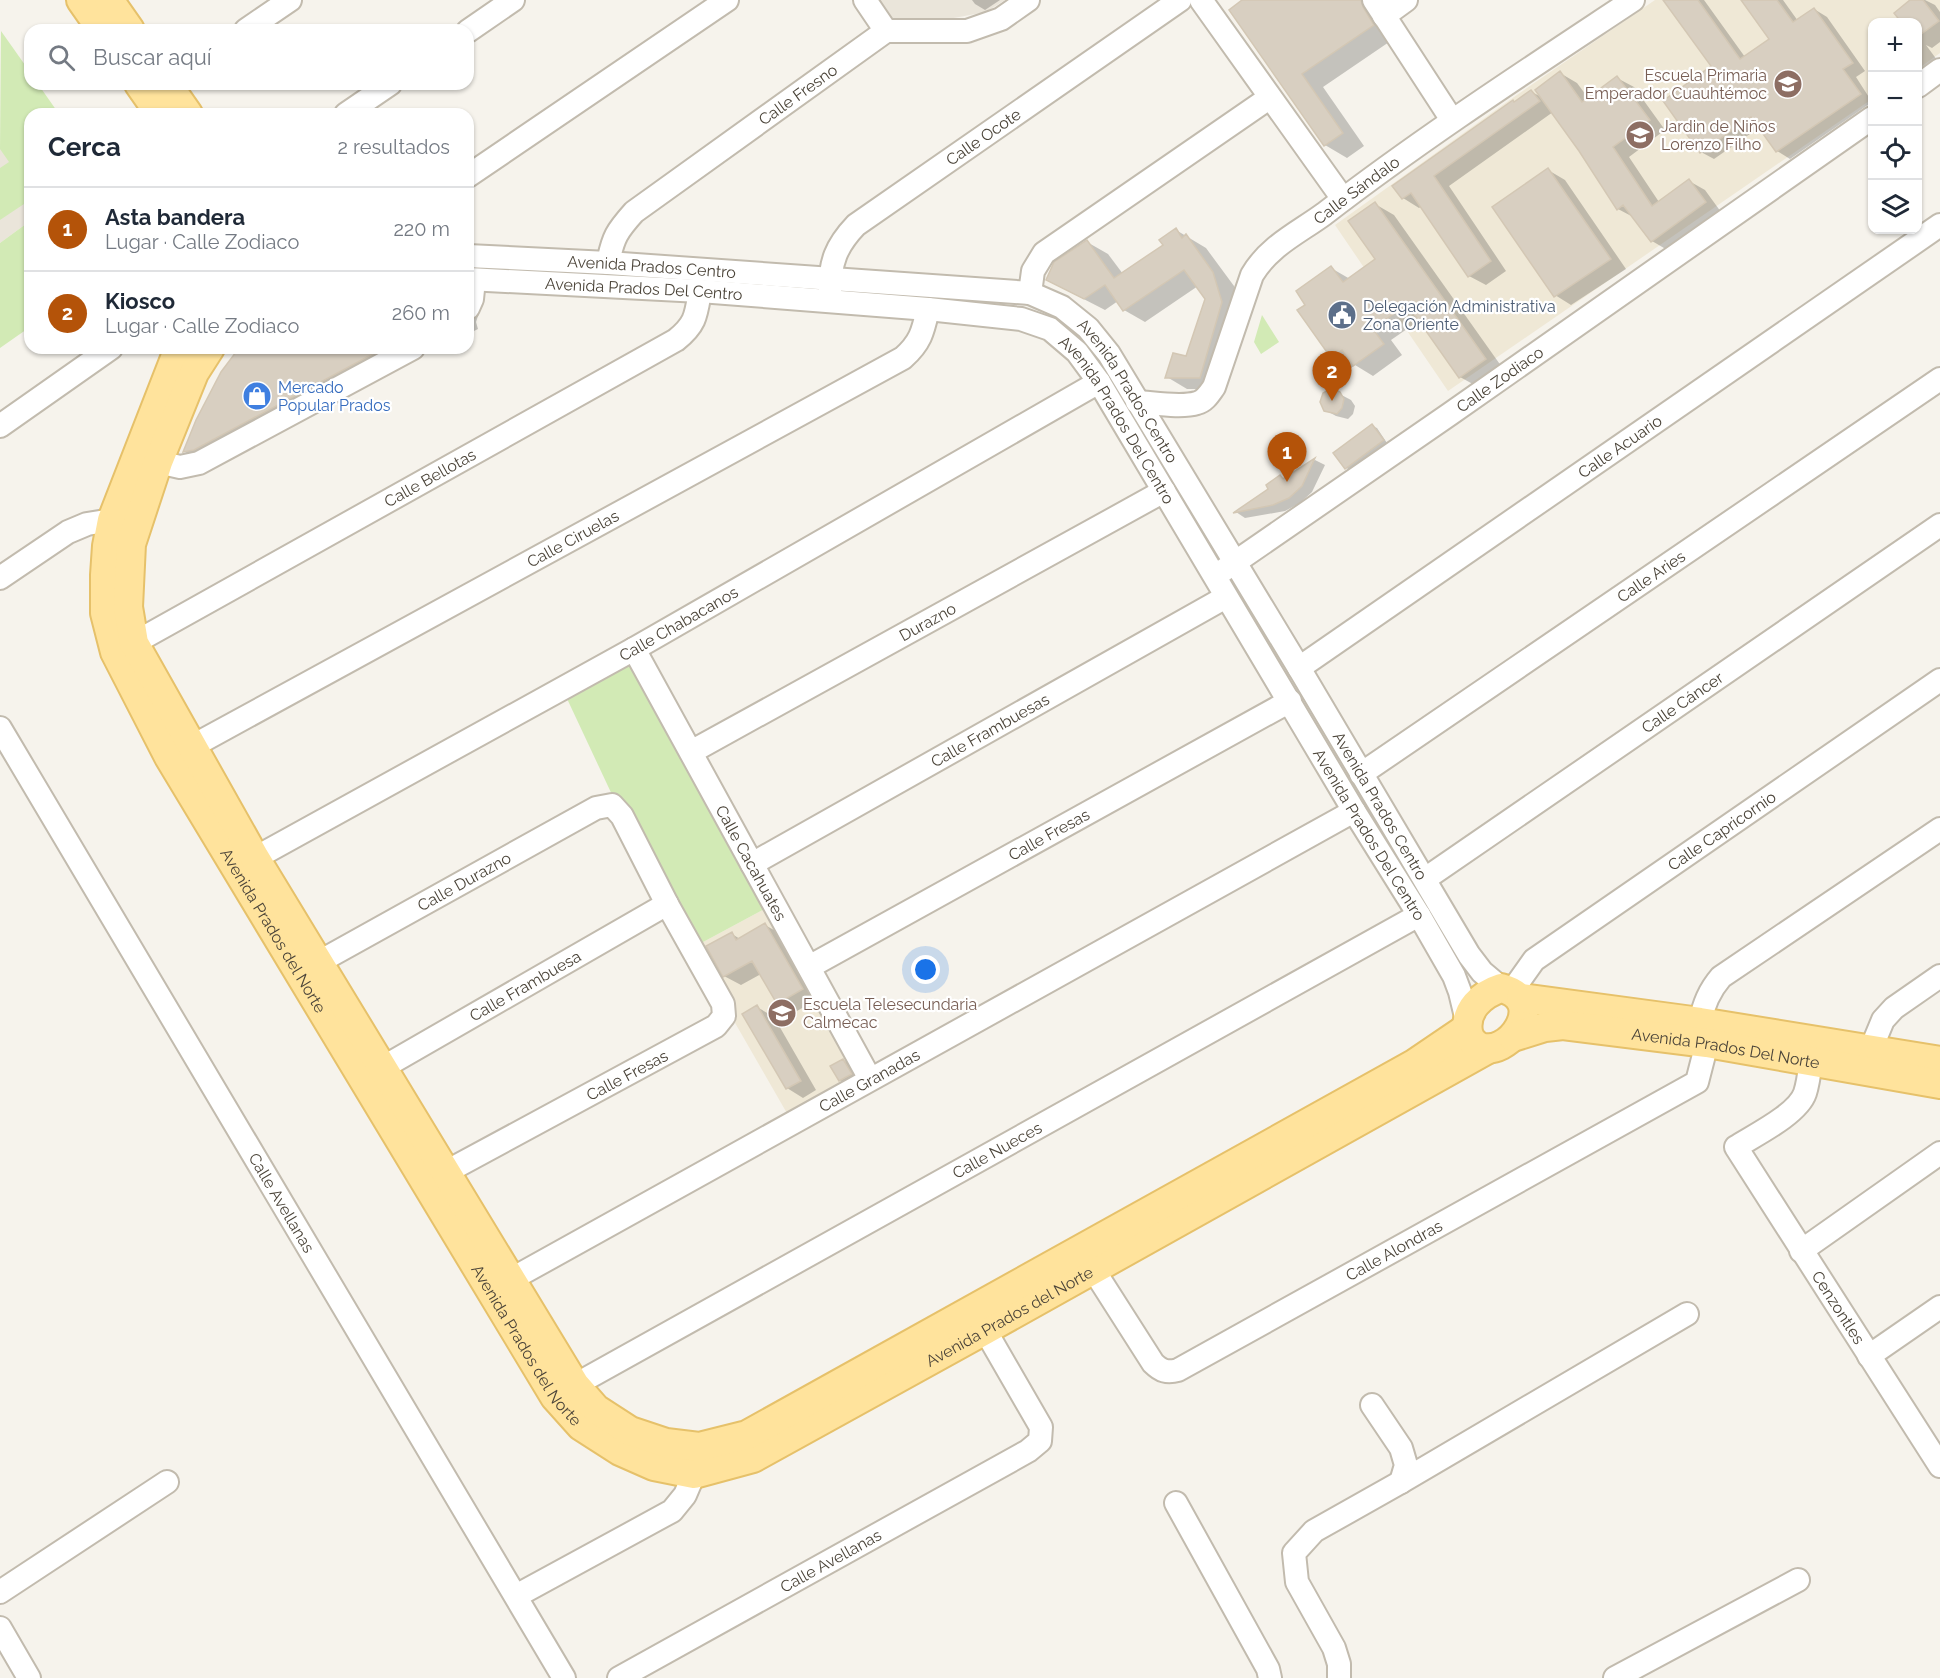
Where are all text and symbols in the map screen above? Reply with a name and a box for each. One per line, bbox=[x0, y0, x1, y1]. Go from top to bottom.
map controls bbox=[1868, 18, 1922, 234]
button: + bbox=[1868, 18, 1922, 72]
search box bbox=[24, 24, 474, 90]
icon: search bbox=[45, 41, 78, 74]
text: Buscar aquí bbox=[93, 44, 212, 70]
street label: Calle Fresno bbox=[755, 60, 841, 129]
place label: Escuela Primaria Emperador Cuauhtémoc bbox=[1585, 66, 1767, 103]
school or university icon: Escuela Primaria Emperador Cuauhtémoc bbox=[1772, 68, 1804, 100]
button: − bbox=[1868, 72, 1922, 126]
street label: Calle Ocote bbox=[942, 105, 1024, 170]
place label: Jardin de Niños Lorenzo Filho bbox=[1661, 117, 1776, 154]
school or university icon: Jardin de Niños Lorenzo Filho bbox=[1624, 119, 1656, 151]
button: locate bbox=[1868, 126, 1922, 180]
text: Cerca bbox=[48, 132, 121, 162]
text: 2 resultados bbox=[337, 135, 450, 159]
street label: Calle Sándalo bbox=[1310, 152, 1403, 228]
button: layers bbox=[1868, 180, 1922, 234]
text: Asta bandera bbox=[105, 204, 245, 230]
text: 1 bbox=[63, 217, 72, 241]
text: 220 m bbox=[393, 217, 450, 241]
text: Lugar · Calle Zodiaco bbox=[105, 230, 299, 254]
street label: Avenida Prados Centro bbox=[567, 252, 737, 282]
street label: Avenida Prados Del Centro bbox=[544, 274, 743, 304]
text: Kiosco bbox=[105, 288, 175, 314]
place label: Delegación Administrativa Zona Oriente bbox=[1363, 297, 1556, 334]
public building icon: Delegación Administrativa Zona Oriente bbox=[1326, 299, 1358, 331]
text: 2 bbox=[62, 301, 73, 325]
text: 260 m bbox=[392, 301, 450, 325]
text: Lugar · Calle Zodiaco bbox=[105, 314, 299, 338]
street label: Avenida Prados Centro bbox=[1074, 315, 1182, 467]
street label: Avenida Prados Del Centro bbox=[1055, 332, 1178, 507]
street label: Calle Zodiaco bbox=[1453, 343, 1547, 416]
pin: 2 bbox=[1312, 352, 1352, 401]
place label: Mercado Popular Prados bbox=[278, 378, 391, 415]
shop icon: Mercado Popular Prados bbox=[241, 380, 273, 412]
street label: Calle Acuario bbox=[1575, 411, 1666, 482]
pin: 1 bbox=[1268, 432, 1306, 482]
street label: Calle Bellotas bbox=[381, 445, 480, 511]
street label: Calle Ciruelas bbox=[524, 506, 622, 572]
street label: Calle Aries bbox=[1613, 546, 1689, 607]
street label: Calle Chabacanos bbox=[616, 582, 742, 665]
street label: Durazno bbox=[896, 599, 959, 645]
street label: Calle Cáncer bbox=[1638, 668, 1727, 737]
street label: Calle Frambuesas bbox=[928, 689, 1053, 771]
street label: Avenida Prados Centro bbox=[1329, 728, 1431, 883]
street label: Avenida Prados Del Centro bbox=[1309, 745, 1429, 924]
street label: Calle Capricornio bbox=[1664, 787, 1780, 875]
street label: Calle Cacahuates bbox=[712, 802, 790, 925]
street label: Calle Fresas bbox=[1005, 805, 1093, 865]
street label: Avenida Prados del Norte bbox=[216, 845, 330, 1016]
street label: Calle Durazno bbox=[414, 848, 514, 915]
street label: Calle Frambuesa bbox=[466, 947, 584, 1026]
your location bbox=[911, 955, 940, 984]
place label: Escuela Telesecundaria Calmecac bbox=[803, 995, 977, 1032]
school or university icon: Escuela Telesecundaria Calmecac bbox=[766, 997, 798, 1029]
street label: Avenida Prados Del Norte bbox=[1631, 1025, 1821, 1073]
street label: Calle Granadas bbox=[816, 1045, 923, 1116]
street label: Calle Fresas bbox=[583, 1046, 671, 1105]
street label: Calle Nueces bbox=[949, 1118, 1045, 1183]
street label: Calle Avellanas bbox=[244, 1150, 318, 1256]
street label: Calle Alondras bbox=[1343, 1216, 1446, 1285]
street label: Avenida Prados del Norte bbox=[467, 1261, 585, 1430]
street label: Avenida Prados del Norte bbox=[922, 1263, 1096, 1371]
street label: Cenzontles bbox=[1808, 1268, 1869, 1348]
street label: Calle Avellanas bbox=[777, 1525, 885, 1597]

